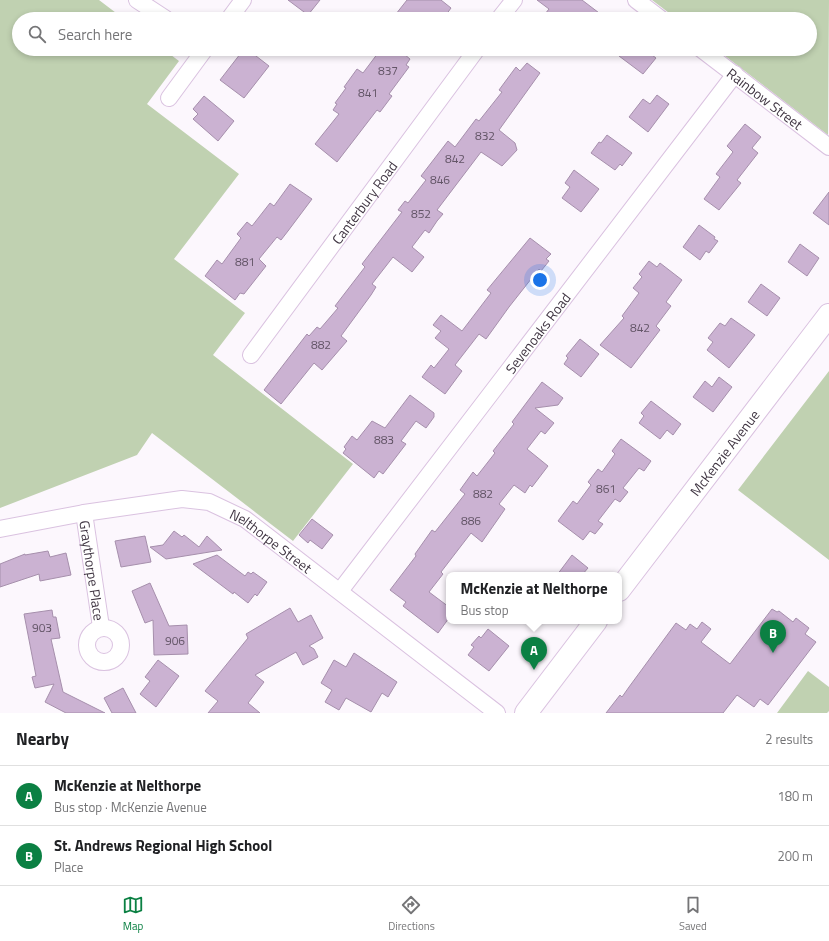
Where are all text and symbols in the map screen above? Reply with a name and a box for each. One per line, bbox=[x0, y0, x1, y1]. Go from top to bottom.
search box bbox=[12, 12, 817, 56]
icon: search bbox=[26, 23, 48, 45]
text: Search here bbox=[58, 23, 132, 46]
house number: 837 bbox=[378, 61, 398, 80]
street label: Rainbow Street bbox=[723, 62, 808, 134]
house number: 841 bbox=[358, 83, 378, 102]
house number: 832 bbox=[475, 126, 495, 145]
house number: 842 bbox=[445, 149, 465, 168]
street label: Canterbury Road bbox=[326, 156, 402, 248]
house number: 846 bbox=[430, 170, 450, 189]
house number: 852 bbox=[411, 204, 431, 223]
house number: 881 bbox=[235, 252, 255, 271]
your location bbox=[530, 270, 550, 290]
street label: Sevenoaks Road bbox=[500, 288, 575, 378]
house number: 842 bbox=[630, 318, 650, 337]
house number: 882 bbox=[311, 335, 331, 354]
street label: McKenzie Avenue bbox=[684, 405, 764, 500]
house number: 883 bbox=[374, 430, 394, 449]
house number: 861 bbox=[596, 479, 616, 498]
house number: 882 bbox=[473, 484, 493, 503]
street label: Nelthorpe Street bbox=[226, 503, 317, 578]
house number: 886 bbox=[461, 511, 481, 530]
street label: Graythorpe Place bbox=[75, 519, 110, 622]
popup bbox=[446, 572, 622, 624]
text: McKenzie at Nelthorpe bbox=[460, 577, 608, 600]
text: Bus stop bbox=[460, 600, 509, 620]
house number: 903 bbox=[32, 618, 52, 637]
pin: B bbox=[760, 620, 786, 653]
house number: 906 bbox=[165, 631, 185, 650]
pin: A bbox=[521, 637, 547, 670]
text: Nearby bbox=[16, 726, 69, 752]
text: 2 results bbox=[765, 729, 813, 749]
text: McKenzie at Nelthorpe bbox=[54, 774, 201, 797]
text: A bbox=[25, 786, 33, 806]
text: 180 m bbox=[777, 786, 813, 806]
text: Bus stop · McKenzie Avenue bbox=[54, 797, 207, 817]
text: St. Andrews Regional High School bbox=[54, 834, 272, 857]
text: B bbox=[25, 846, 33, 866]
text: 200 m bbox=[777, 846, 813, 866]
text: Place bbox=[54, 857, 83, 877]
tab: Map bbox=[122, 894, 144, 934]
tab: Directions bbox=[388, 894, 435, 934]
tab: Saved bbox=[679, 894, 707, 934]

